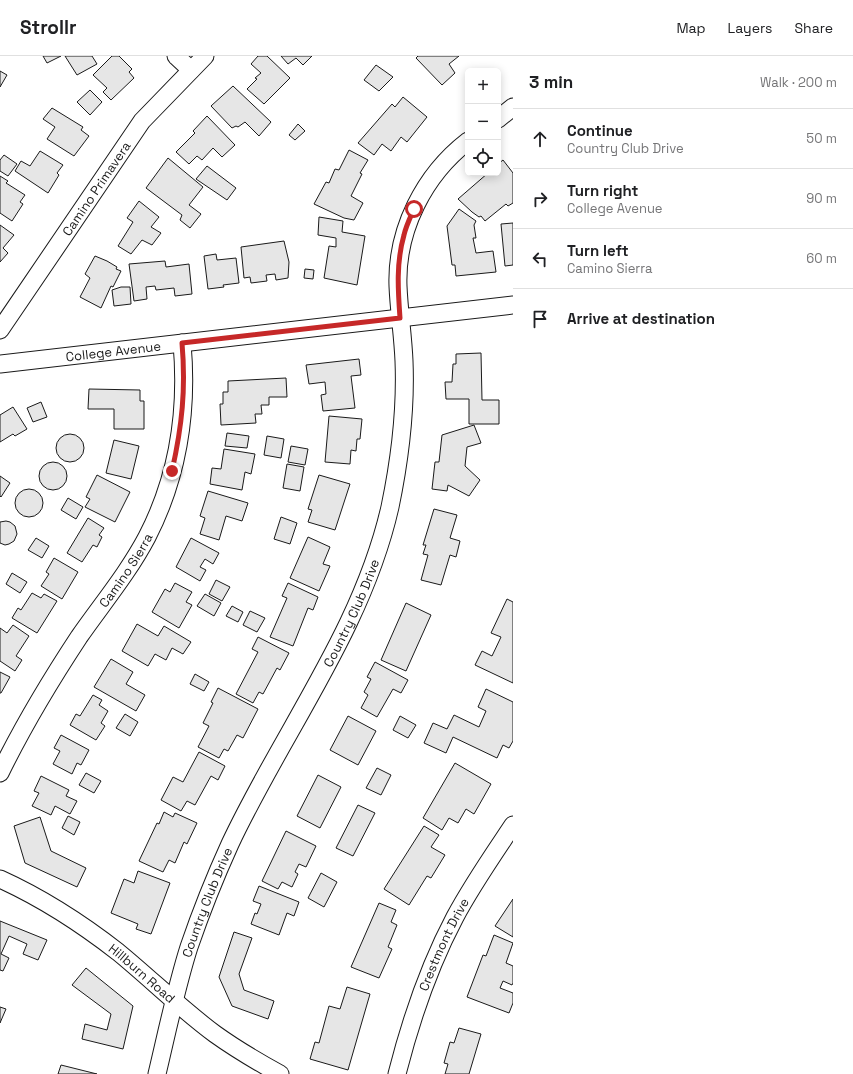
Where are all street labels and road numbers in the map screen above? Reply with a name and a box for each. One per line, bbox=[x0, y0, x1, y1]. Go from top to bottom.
street label: Camino Primavera bbox=[58, 138, 135, 239]
street label: College Avenue bbox=[65, 338, 162, 365]
street label: Camino Sierra bbox=[95, 530, 157, 611]
street label: Country Club Drive bbox=[320, 557, 383, 670]
street label: Country Club Drive bbox=[178, 845, 236, 960]
street label: Crestmont Drive bbox=[415, 895, 473, 993]
street label: Hillburn Road bbox=[105, 940, 179, 1007]

